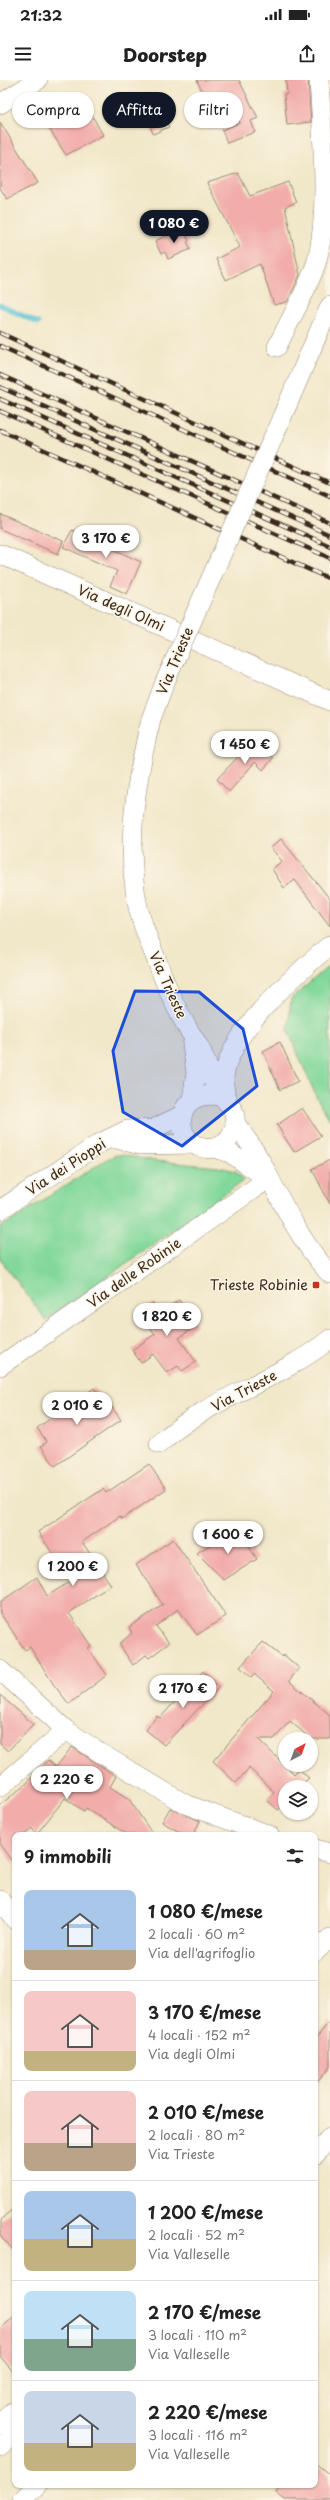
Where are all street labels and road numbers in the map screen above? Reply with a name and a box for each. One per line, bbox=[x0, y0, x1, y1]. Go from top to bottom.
street label: Via degli Olmi bbox=[74, 579, 168, 636]
street label: Via Trieste bbox=[151, 624, 198, 698]
street label: Via Trieste bbox=[144, 948, 193, 1022]
street label: Via dei Pioppi bbox=[22, 1133, 110, 1200]
street label: Via delle Robinie bbox=[83, 1232, 185, 1313]
street label: Via Trieste bbox=[207, 1364, 280, 1417]

